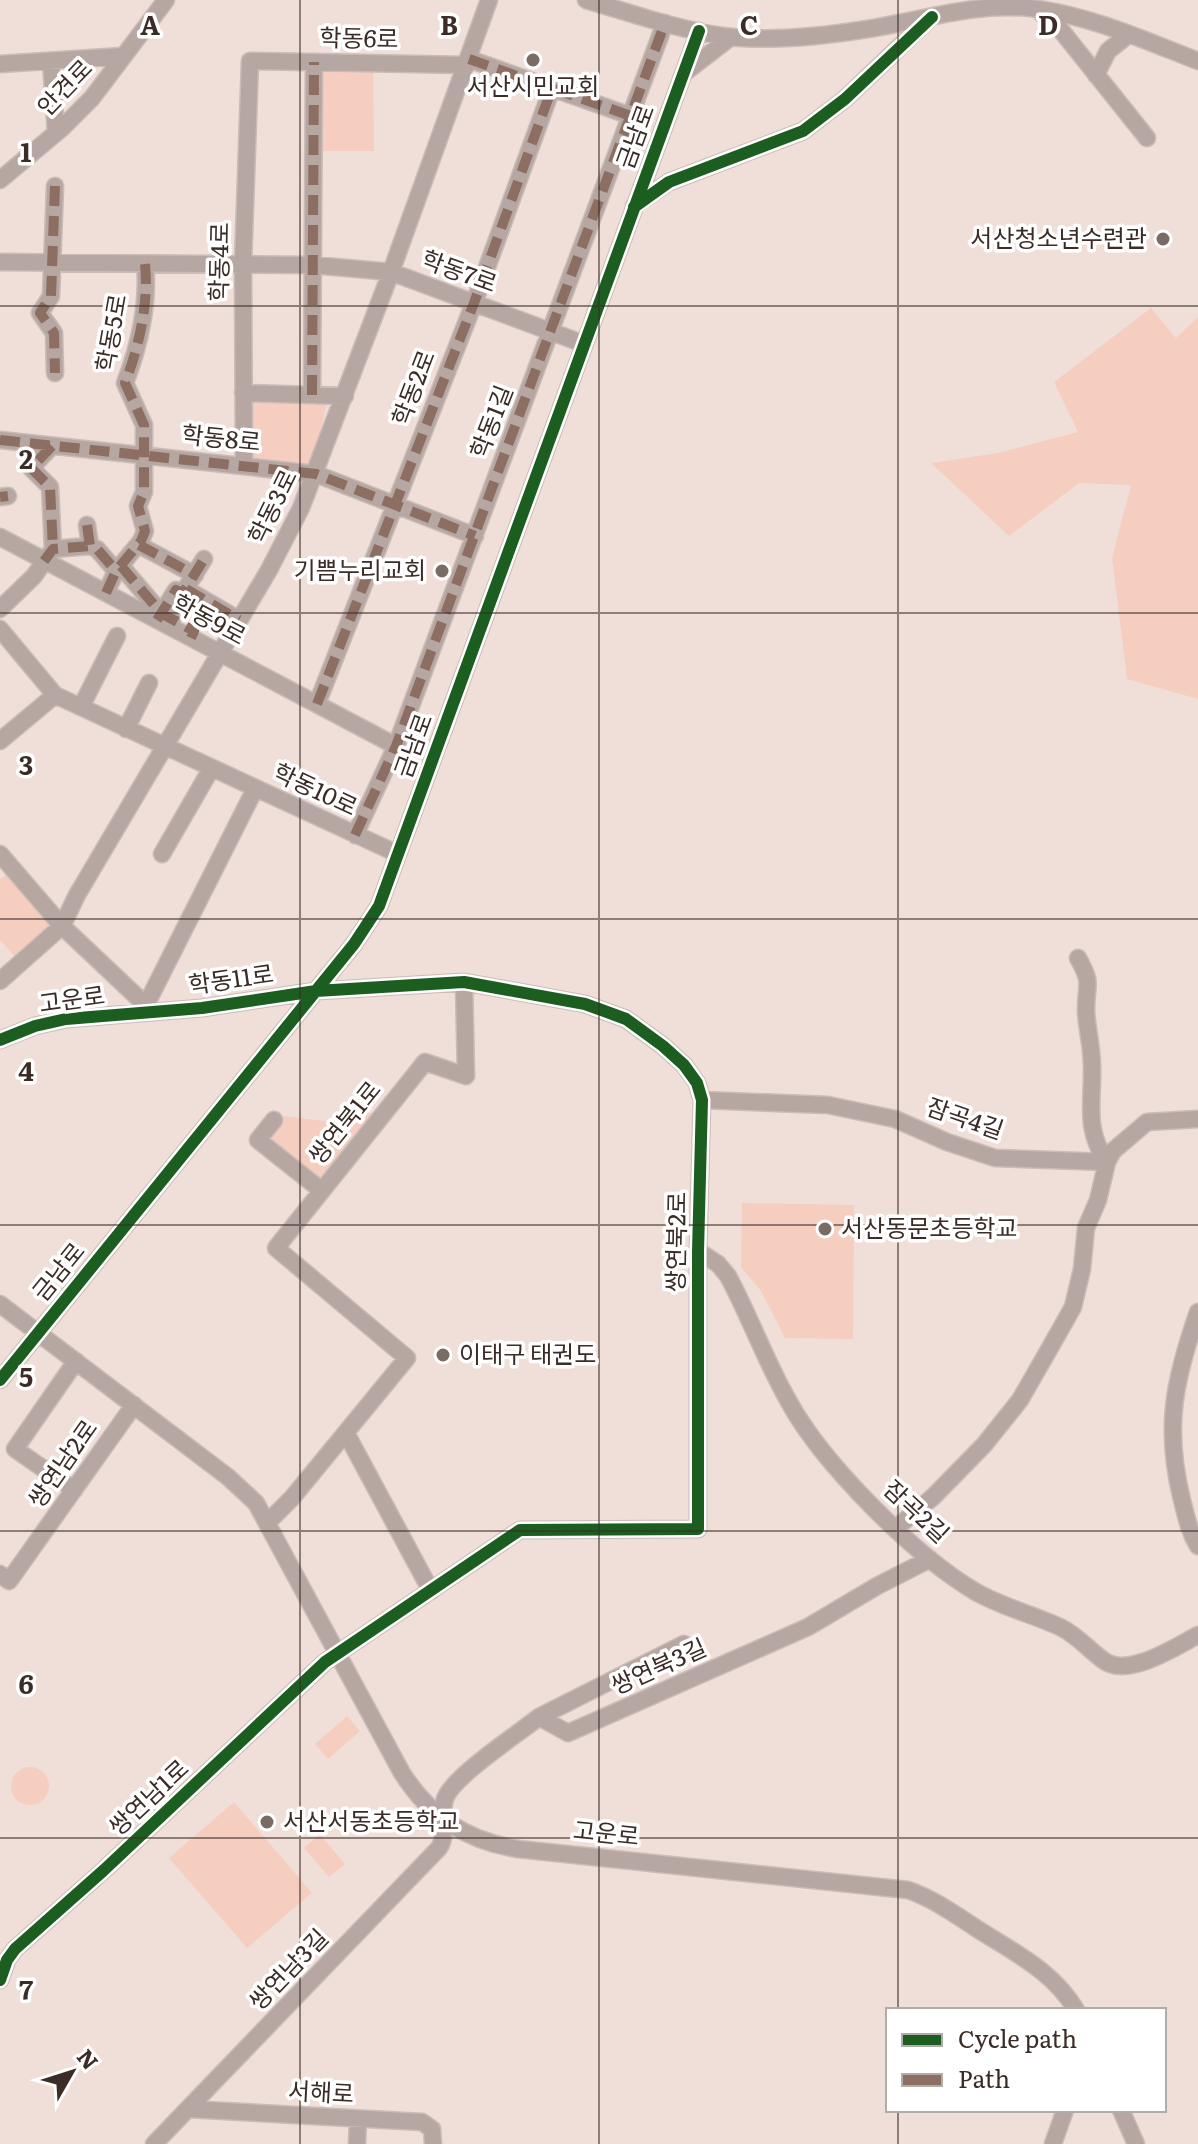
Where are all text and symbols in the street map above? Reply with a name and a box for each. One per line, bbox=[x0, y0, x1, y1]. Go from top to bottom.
text: A bbox=[140, 4, 160, 43]
text: B bbox=[440, 4, 458, 43]
text: C bbox=[740, 4, 758, 43]
text: D bbox=[1038, 4, 1058, 43]
street label: 학동6로 bbox=[319, 18, 399, 55]
street label: 안견로 bbox=[28, 50, 99, 122]
marker: 서산시민교회 bbox=[524, 51, 542, 69]
place label: 서산시민교회 bbox=[467, 67, 599, 102]
street label: 금남로 bbox=[606, 99, 661, 173]
text: 1 bbox=[21, 131, 32, 170]
place label: 서산청소년수련관 bbox=[970, 219, 1147, 254]
street label: 학동4로 bbox=[199, 222, 236, 302]
marker: 서산청소년수련관 bbox=[1154, 230, 1172, 248]
street label: 학동7로 bbox=[417, 240, 503, 300]
street label: 학동5로 bbox=[85, 291, 134, 374]
street label: 학동2로 bbox=[381, 344, 442, 430]
street label: 학동1길 bbox=[460, 379, 520, 463]
street label: 학동8로 bbox=[180, 415, 263, 458]
text: 2 bbox=[19, 438, 33, 477]
street label: 학동3로 bbox=[238, 463, 304, 549]
place label: 기쁨누리교회 bbox=[294, 551, 426, 586]
marker: 기쁨누리교회 bbox=[433, 562, 451, 580]
street label: 학동9로 bbox=[167, 584, 253, 652]
street label: 금남로 bbox=[384, 708, 439, 782]
text: 3 bbox=[19, 744, 33, 783]
street label: 학동10로 bbox=[268, 753, 364, 823]
street label: 학동11로 bbox=[186, 954, 276, 1001]
street label: 고운로 bbox=[36, 976, 107, 1019]
text: 4 bbox=[18, 1050, 34, 1089]
street label: 쌍연북1로 bbox=[299, 1072, 388, 1171]
street label: 잠곡4길 bbox=[923, 1087, 1009, 1146]
street label: 쌍연북2로 bbox=[656, 1191, 693, 1293]
place label: 서산동문초등학교 bbox=[841, 1209, 1018, 1244]
marker: 서산동문초등학교 bbox=[816, 1220, 834, 1238]
street label: 금남로 bbox=[23, 1234, 92, 1307]
place label: 이태구 태권도 bbox=[459, 1335, 596, 1370]
marker: 이태구 태권도 bbox=[434, 1346, 452, 1364]
text: 5 bbox=[19, 1356, 33, 1395]
street label: 쌍연남2로 bbox=[18, 1411, 104, 1514]
street label: 잠곡2길 bbox=[877, 1471, 958, 1550]
street label: 쌍연북3길 bbox=[605, 1628, 711, 1701]
text: 6 bbox=[18, 1663, 34, 1702]
street label: 쌍연남1로 bbox=[99, 1750, 195, 1842]
place label: 서산서동초등학교 bbox=[283, 1802, 460, 1837]
street label: 고운로 bbox=[571, 1811, 641, 1852]
marker: 서산서동초등학교 bbox=[258, 1813, 276, 1831]
street label: 쌍연남3길 bbox=[239, 1920, 335, 2017]
text: 7 bbox=[19, 1969, 33, 2008]
legend bbox=[886, 2008, 1166, 2112]
text: Cycle path bbox=[958, 2020, 1077, 2055]
north arrow bbox=[32, 2032, 112, 2112]
text: N bbox=[70, 2041, 107, 2076]
text: Path bbox=[958, 2060, 1010, 2095]
street label: 서해로 bbox=[287, 2071, 355, 2110]

